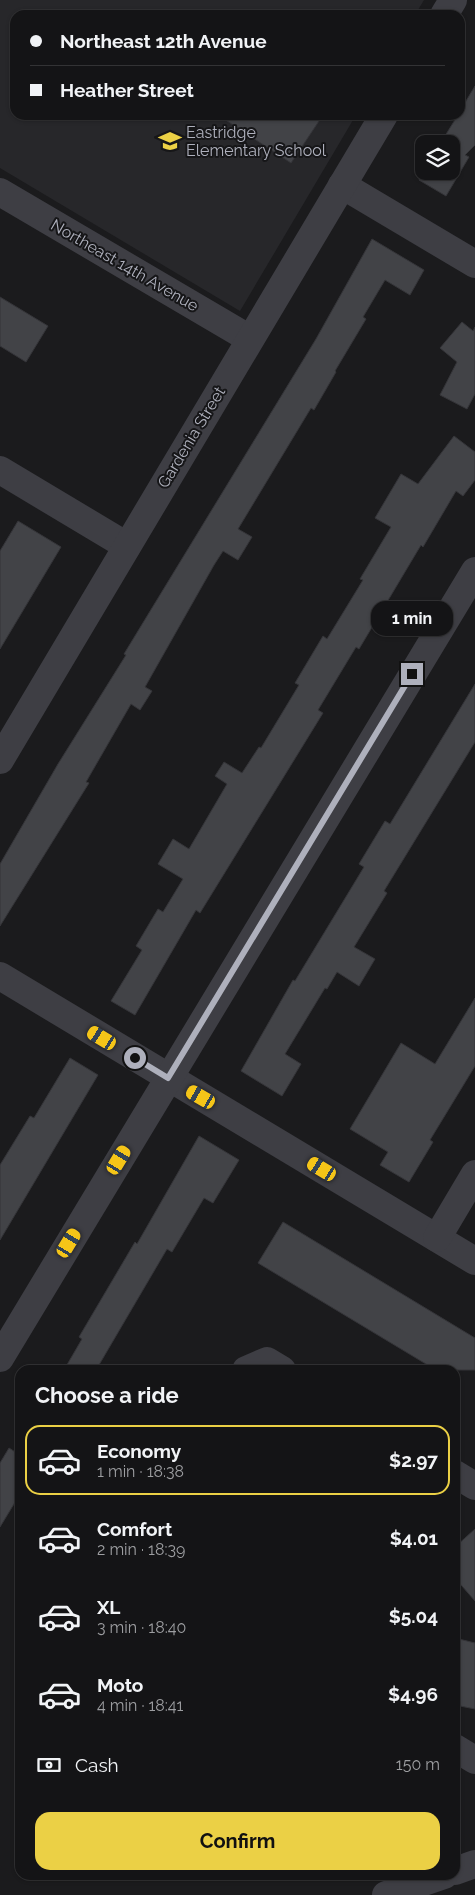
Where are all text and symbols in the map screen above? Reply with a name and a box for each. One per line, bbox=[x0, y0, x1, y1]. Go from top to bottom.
text: Northeast 12th Avenue bbox=[60, 30, 267, 52]
text: Heather Street bbox=[60, 79, 194, 101]
place label: Eastridge Elementary School bbox=[186, 123, 327, 160]
school or university icon: Eastridge Elementary School bbox=[157, 128, 183, 154]
map controls bbox=[415, 135, 460, 180]
button: layers bbox=[415, 135, 460, 180]
street label: Northeast 14th Avenue bbox=[48, 215, 202, 315]
street label: Gardenia Street bbox=[154, 383, 229, 491]
callout: 1 min bbox=[371, 602, 453, 636]
text: 1 min bbox=[392, 609, 432, 628]
route end bbox=[401, 663, 423, 685]
car bbox=[85, 1024, 118, 1052]
route start bbox=[124, 1047, 146, 1069]
car bbox=[184, 1083, 217, 1111]
car bbox=[104, 1143, 133, 1177]
car bbox=[305, 1155, 338, 1183]
car bbox=[54, 1226, 83, 1260]
text: Choose a ride bbox=[35, 1382, 179, 1408]
icon: car bbox=[37, 1438, 82, 1483]
text: Economy bbox=[97, 1440, 181, 1462]
text: $2.97 bbox=[389, 1449, 438, 1471]
text: 1 min · 18:38 bbox=[97, 1462, 184, 1481]
icon: car bbox=[37, 1516, 82, 1561]
text: Comfort bbox=[97, 1518, 172, 1540]
text: $4.01 bbox=[390, 1527, 438, 1549]
text: 2 min · 18:39 bbox=[97, 1540, 185, 1559]
icon: car bbox=[37, 1594, 82, 1639]
text: XL bbox=[97, 1596, 120, 1618]
text: $5.04 bbox=[389, 1605, 438, 1627]
text: 3 min · 18:40 bbox=[97, 1618, 186, 1637]
icon: car bbox=[37, 1672, 82, 1717]
text: Moto bbox=[97, 1674, 143, 1696]
text: $4.96 bbox=[388, 1683, 438, 1705]
text: 4 min · 18:41 bbox=[97, 1696, 183, 1715]
icon: cash bbox=[35, 1751, 63, 1779]
text: Cash bbox=[75, 1754, 119, 1776]
text: 150 m bbox=[396, 1755, 440, 1774]
button: Confirm bbox=[35, 1812, 440, 1870]

